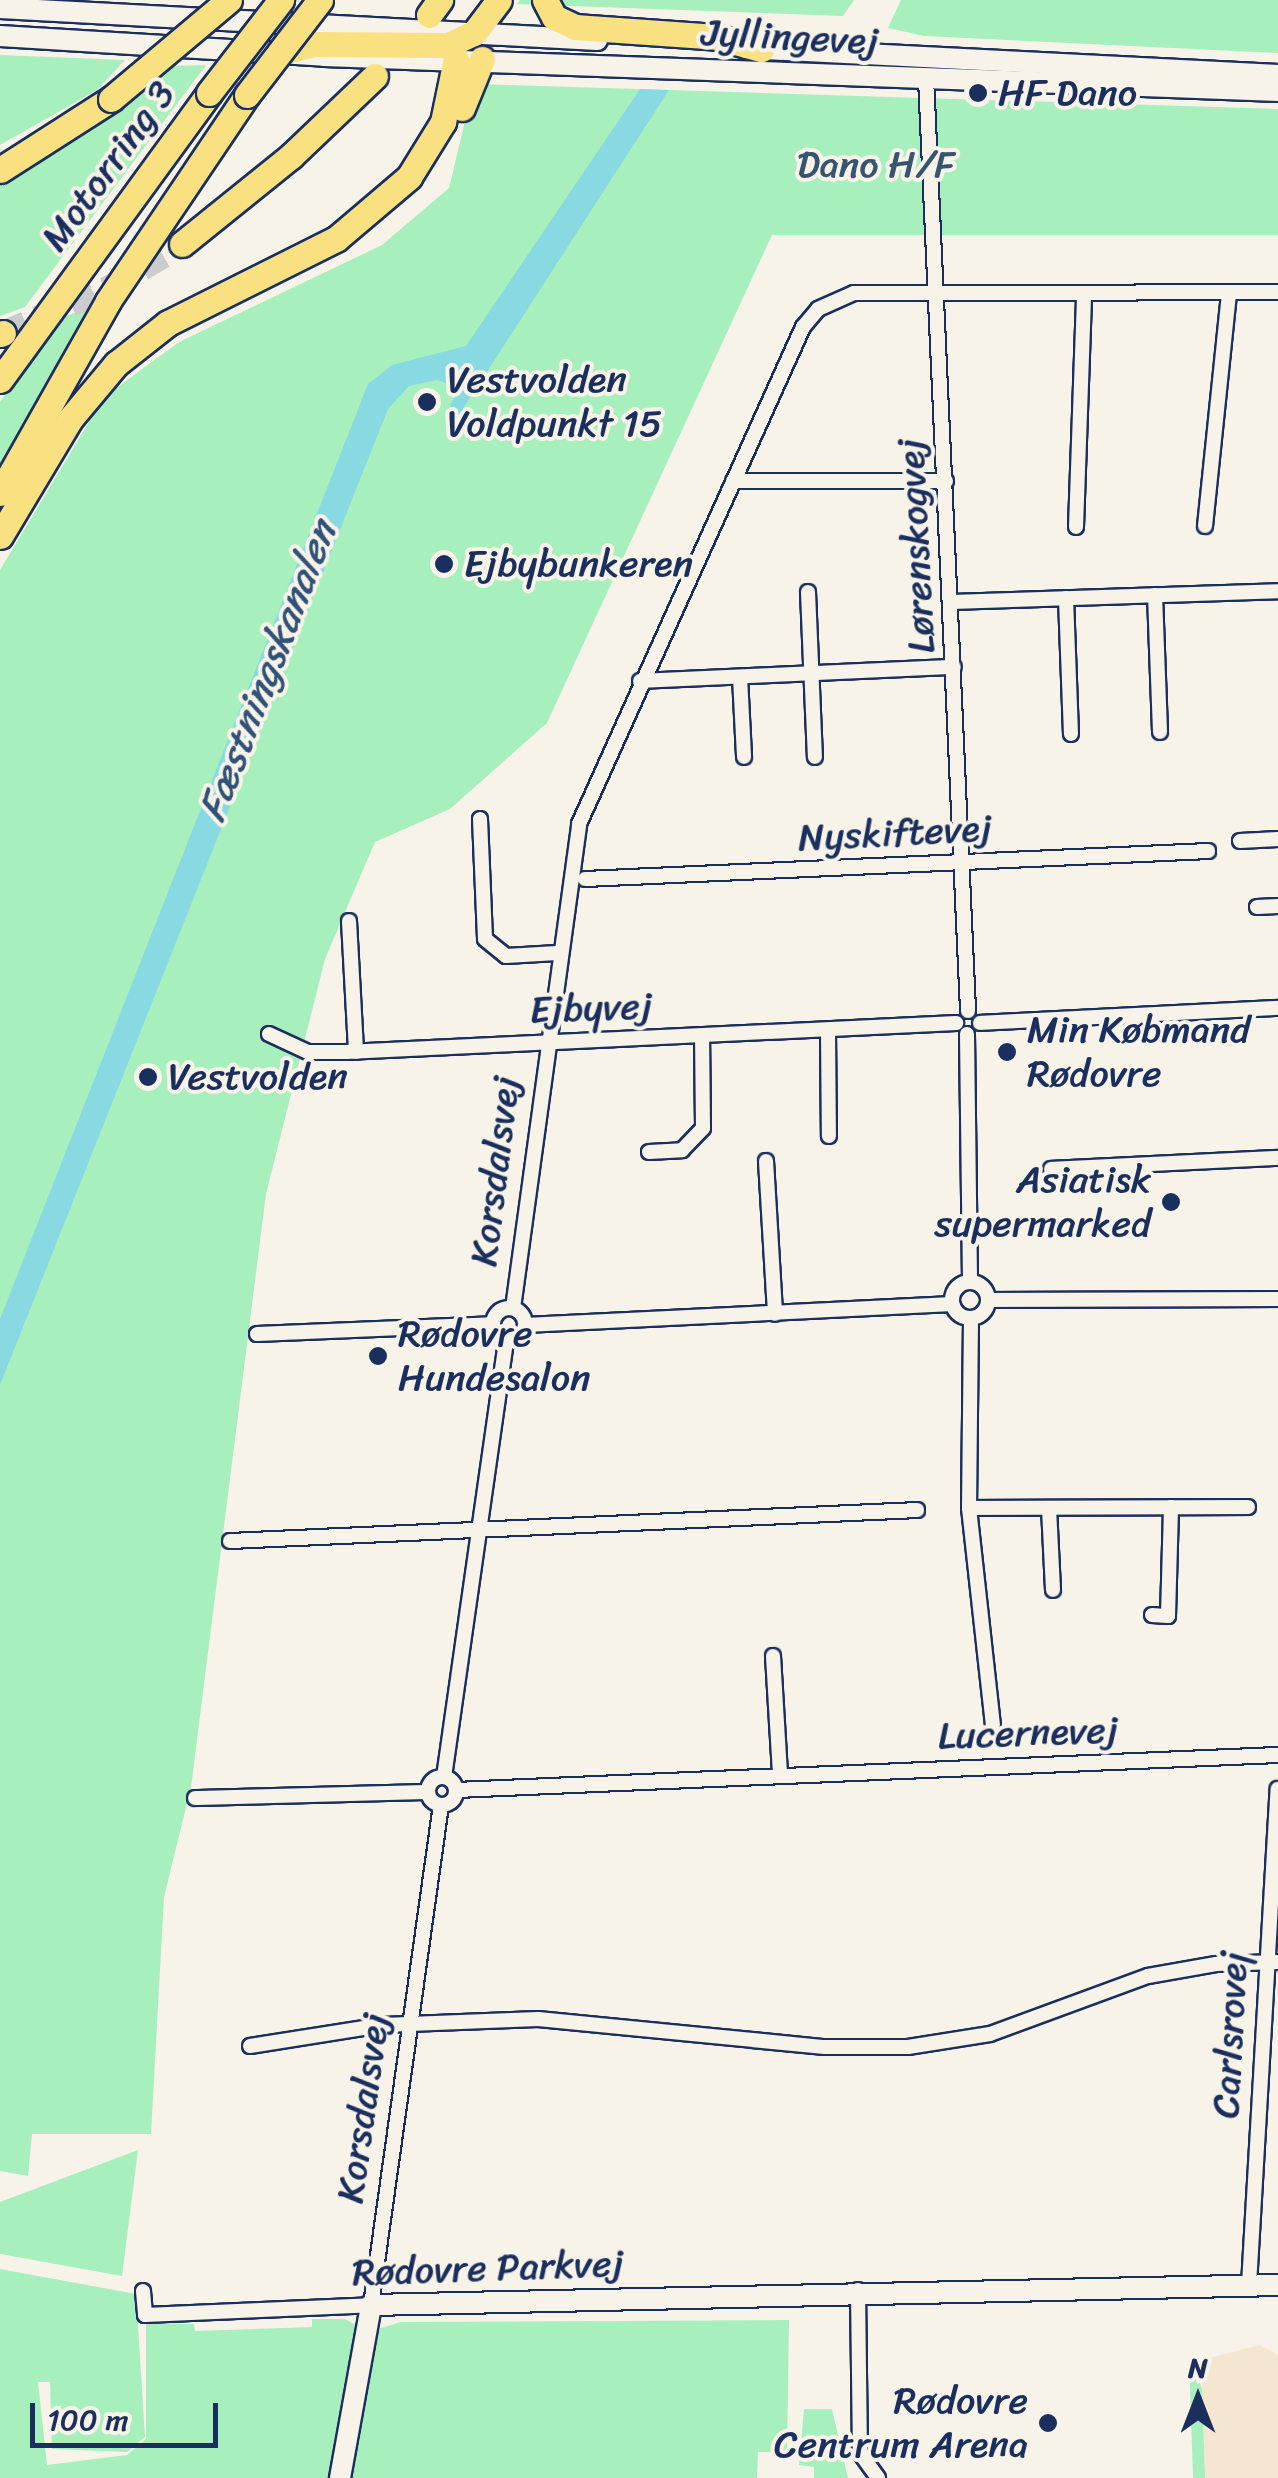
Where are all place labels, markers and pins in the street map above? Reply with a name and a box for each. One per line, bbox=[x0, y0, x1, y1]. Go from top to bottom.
place label: HF Dano bbox=[998, 70, 1137, 116]
marker: HF Dano bbox=[967, 82, 989, 104]
place label: Vestvolden Voldpunkt 15 bbox=[447, 357, 662, 446]
marker: Vestvolden Voldpunkt 15 bbox=[416, 391, 438, 413]
place label: Ejbybunkeren bbox=[464, 541, 693, 587]
marker: Ejbybunkeren bbox=[433, 553, 455, 575]
place label: Min Købmand Rødovre bbox=[1027, 1007, 1251, 1096]
marker: Min Købmand Rødovre bbox=[996, 1041, 1018, 1063]
place label: Vestvolden bbox=[168, 1054, 348, 1100]
marker: Vestvolden bbox=[137, 1066, 159, 1088]
place label: Asiatisk supermarked bbox=[934, 1157, 1151, 1246]
marker: Asiatisk supermarked bbox=[1160, 1191, 1182, 1213]
place label: Rødovre Hundesalon bbox=[398, 1311, 591, 1400]
marker: Rødovre Hundesalon bbox=[367, 1345, 389, 1367]
place label: Rødovre Centrum Arena bbox=[773, 2378, 1028, 2468]
marker: Rødovre Centrum Arena bbox=[1037, 2412, 1059, 2434]

